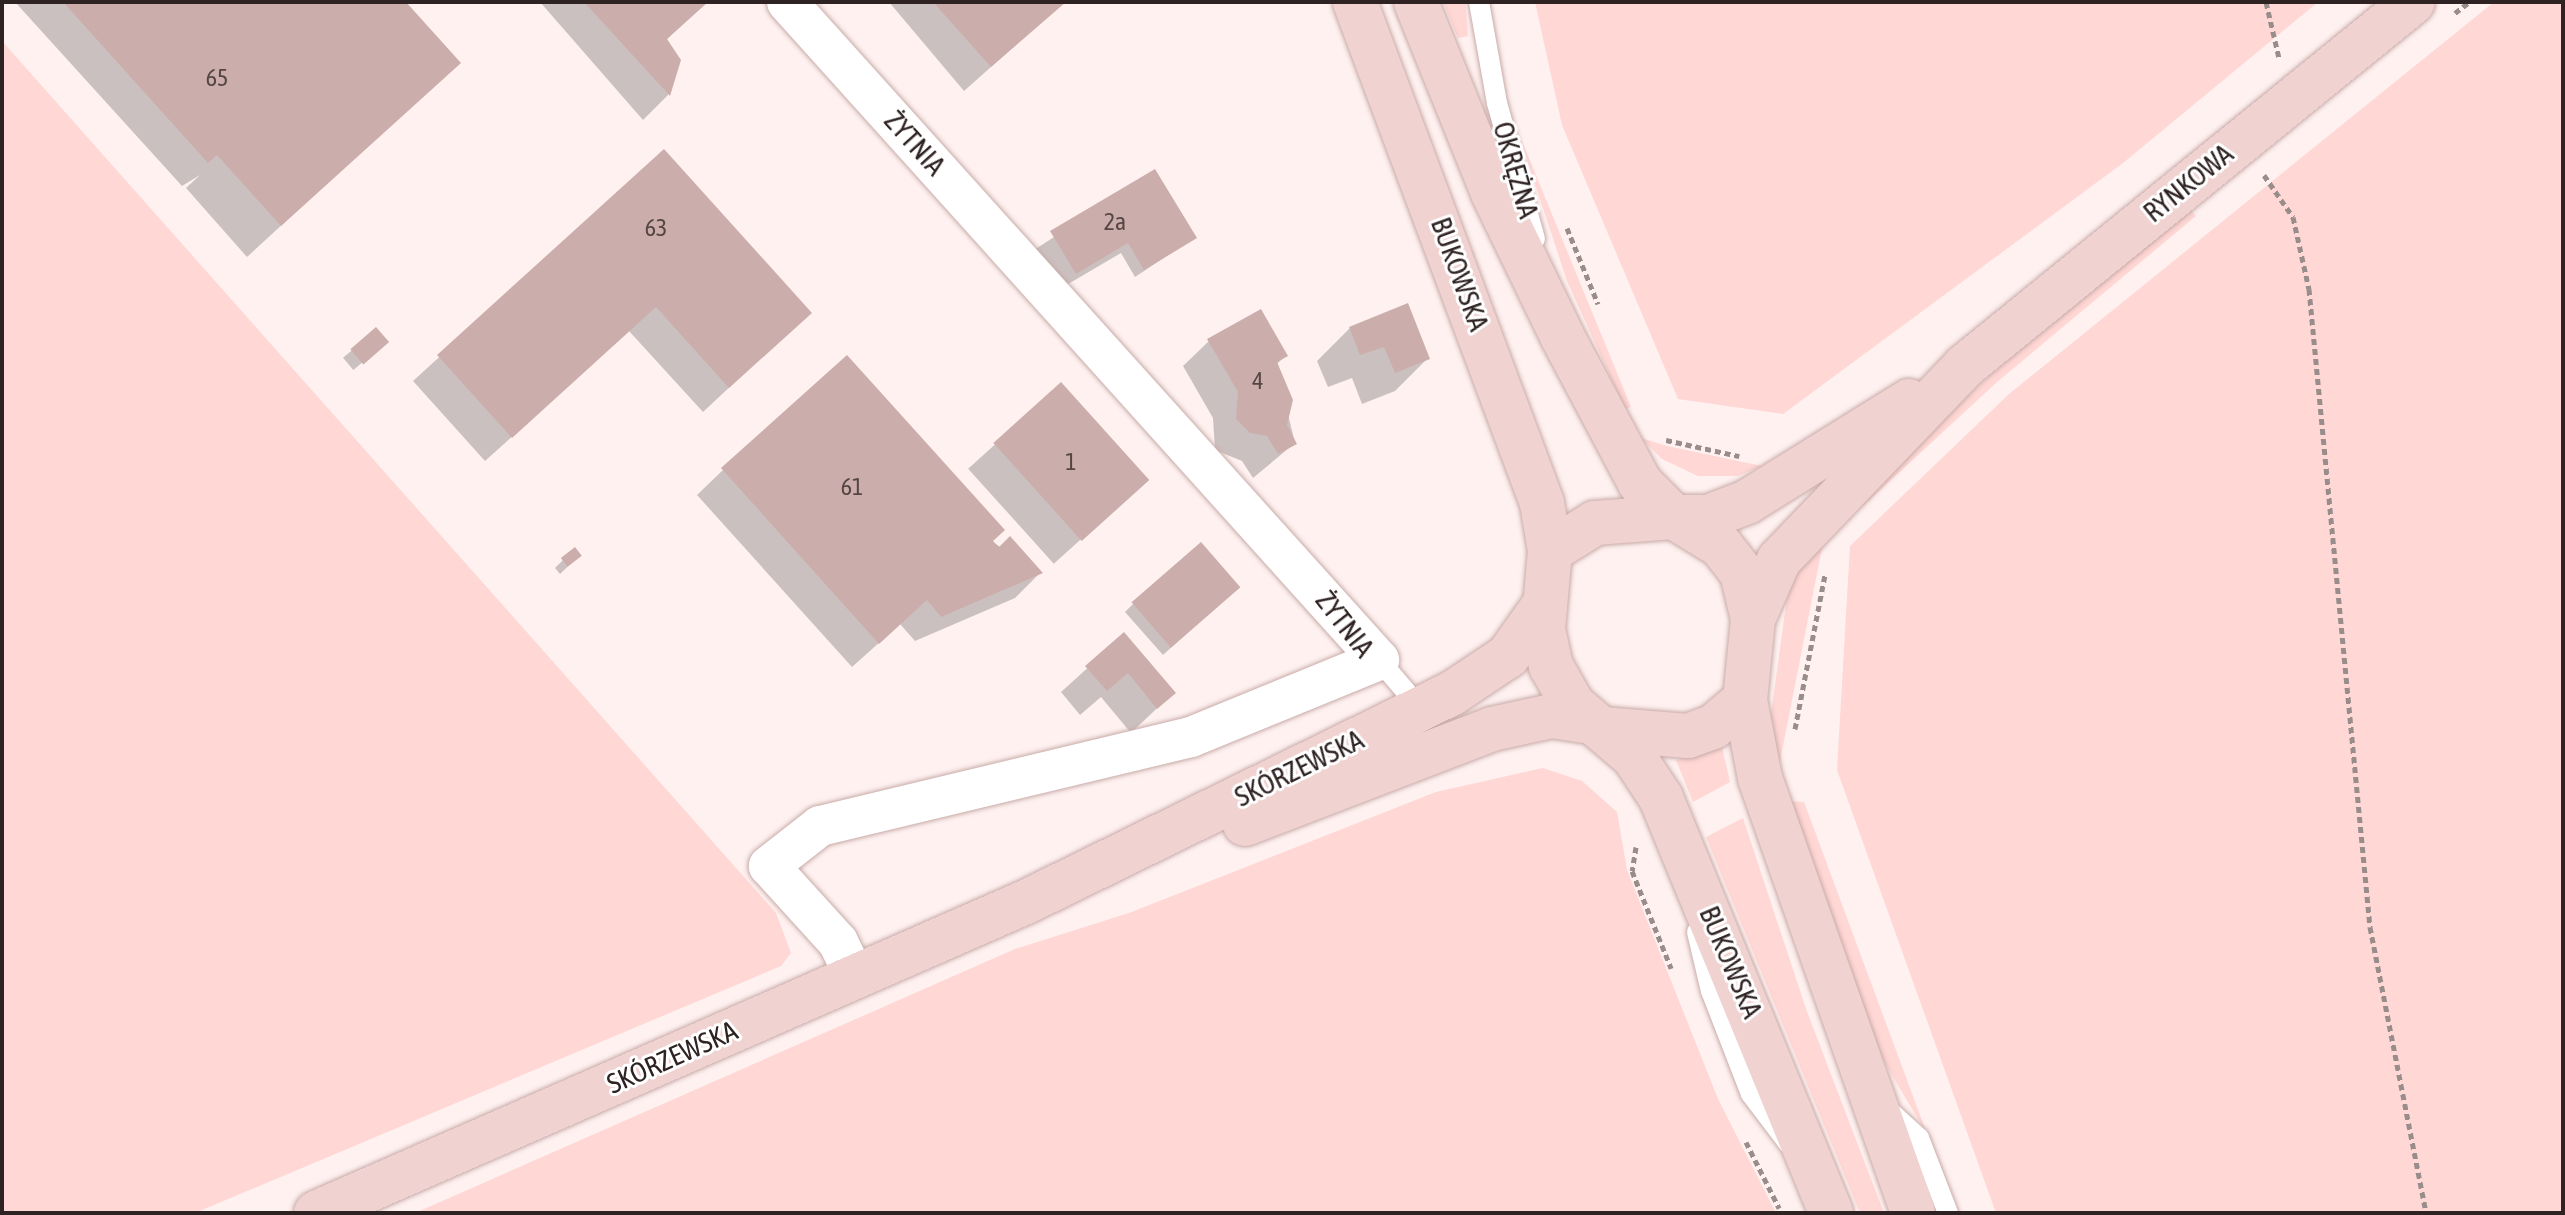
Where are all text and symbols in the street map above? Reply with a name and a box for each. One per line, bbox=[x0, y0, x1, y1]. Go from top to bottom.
house number: 65 bbox=[206, 64, 228, 92]
street label: ŻYTNIA bbox=[878, 104, 952, 182]
street label: OKRĘŻNA bbox=[1486, 118, 1546, 222]
street label: RYNKOWA bbox=[2137, 137, 2239, 229]
house number: 2a bbox=[1104, 208, 1126, 236]
street label: BUKOWSKA bbox=[1424, 213, 1496, 335]
house number: 63 bbox=[645, 214, 667, 242]
house number: 4 bbox=[1252, 367, 1264, 395]
house number: 1 bbox=[1065, 448, 1077, 476]
house number: 61 bbox=[841, 473, 863, 501]
street label: ŻYTNIA bbox=[1309, 584, 1381, 664]
street label: SKÓRZEWSKA bbox=[1229, 722, 1369, 814]
street label: BUKOWSKA bbox=[1692, 901, 1770, 1023]
street label: SKÓRZEWSKA bbox=[602, 1013, 742, 1101]

